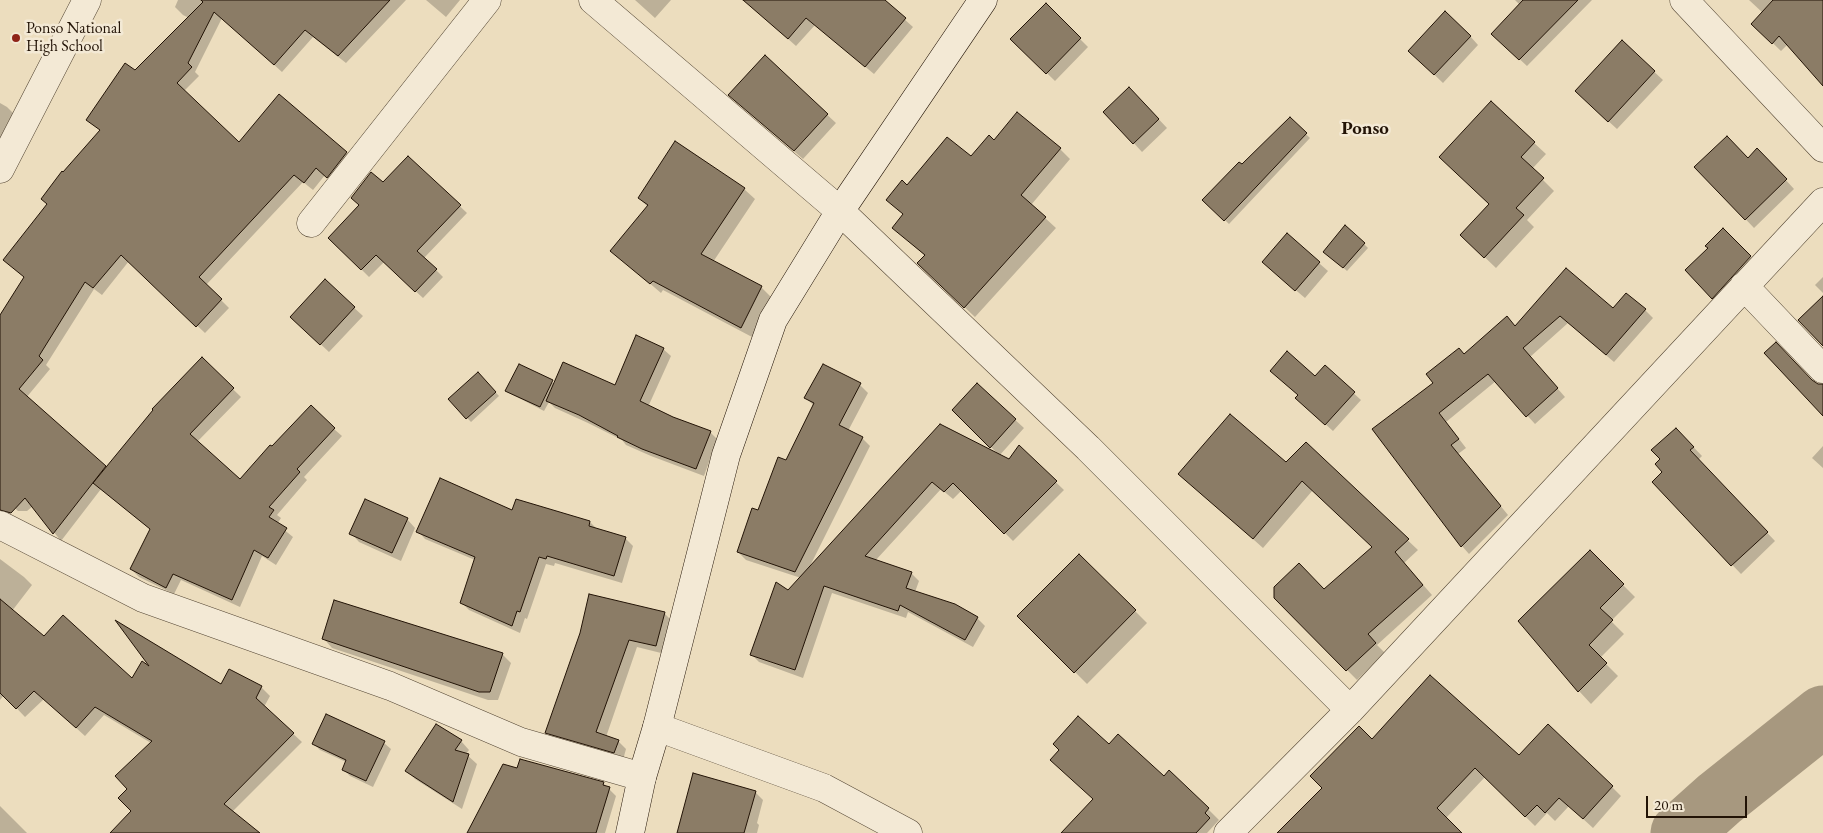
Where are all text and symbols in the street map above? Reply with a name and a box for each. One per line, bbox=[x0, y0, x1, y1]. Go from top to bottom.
place label: Ponso National High School bbox=[26, 19, 121, 57]
marker: Ponso National High School bbox=[10, 32, 22, 44]
district label: Ponso bbox=[1341, 118, 1389, 140]
scale bar bbox=[1648, 786, 1749, 818]
text: 20 m bbox=[1654, 795, 1683, 814]

